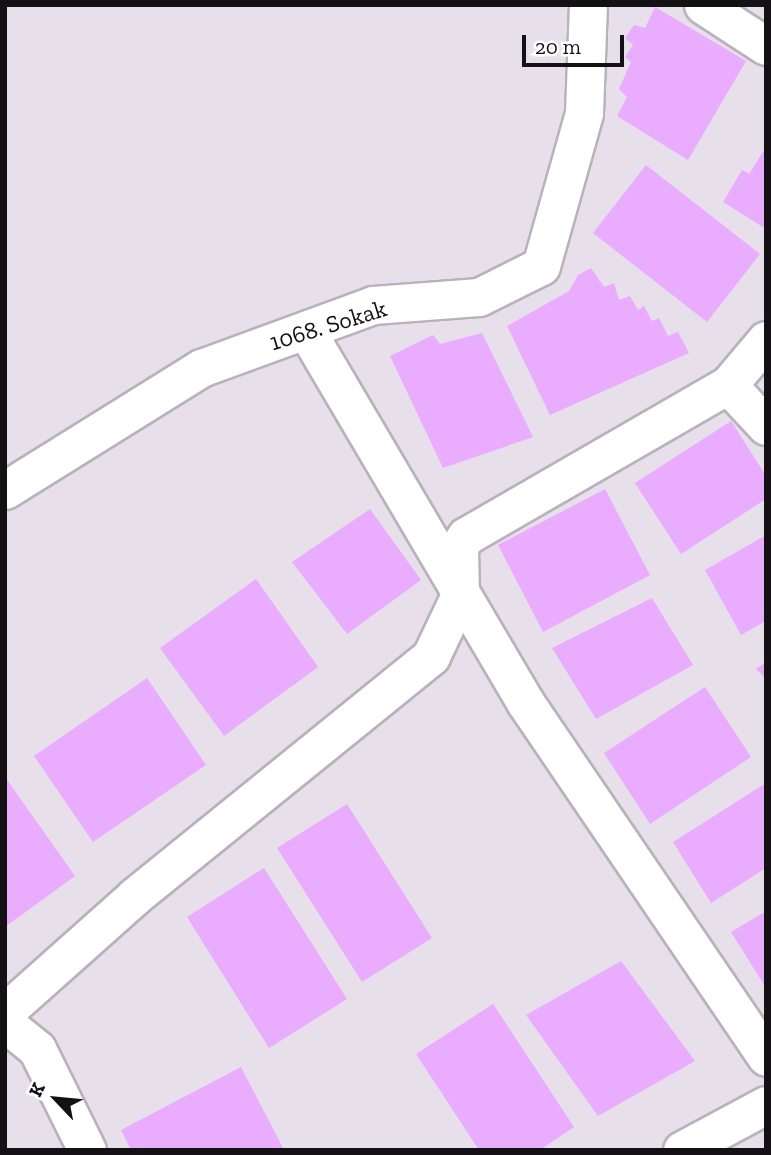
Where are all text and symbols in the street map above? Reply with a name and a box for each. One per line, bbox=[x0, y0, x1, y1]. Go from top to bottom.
scale bar bbox=[526, 21, 628, 65]
text: 20 m bbox=[535, 34, 581, 59]
street label: 1068. Sokak bbox=[266, 294, 390, 356]
north arrow bbox=[21, 1064, 91, 1134]
text: K bbox=[24, 1079, 50, 1100]

